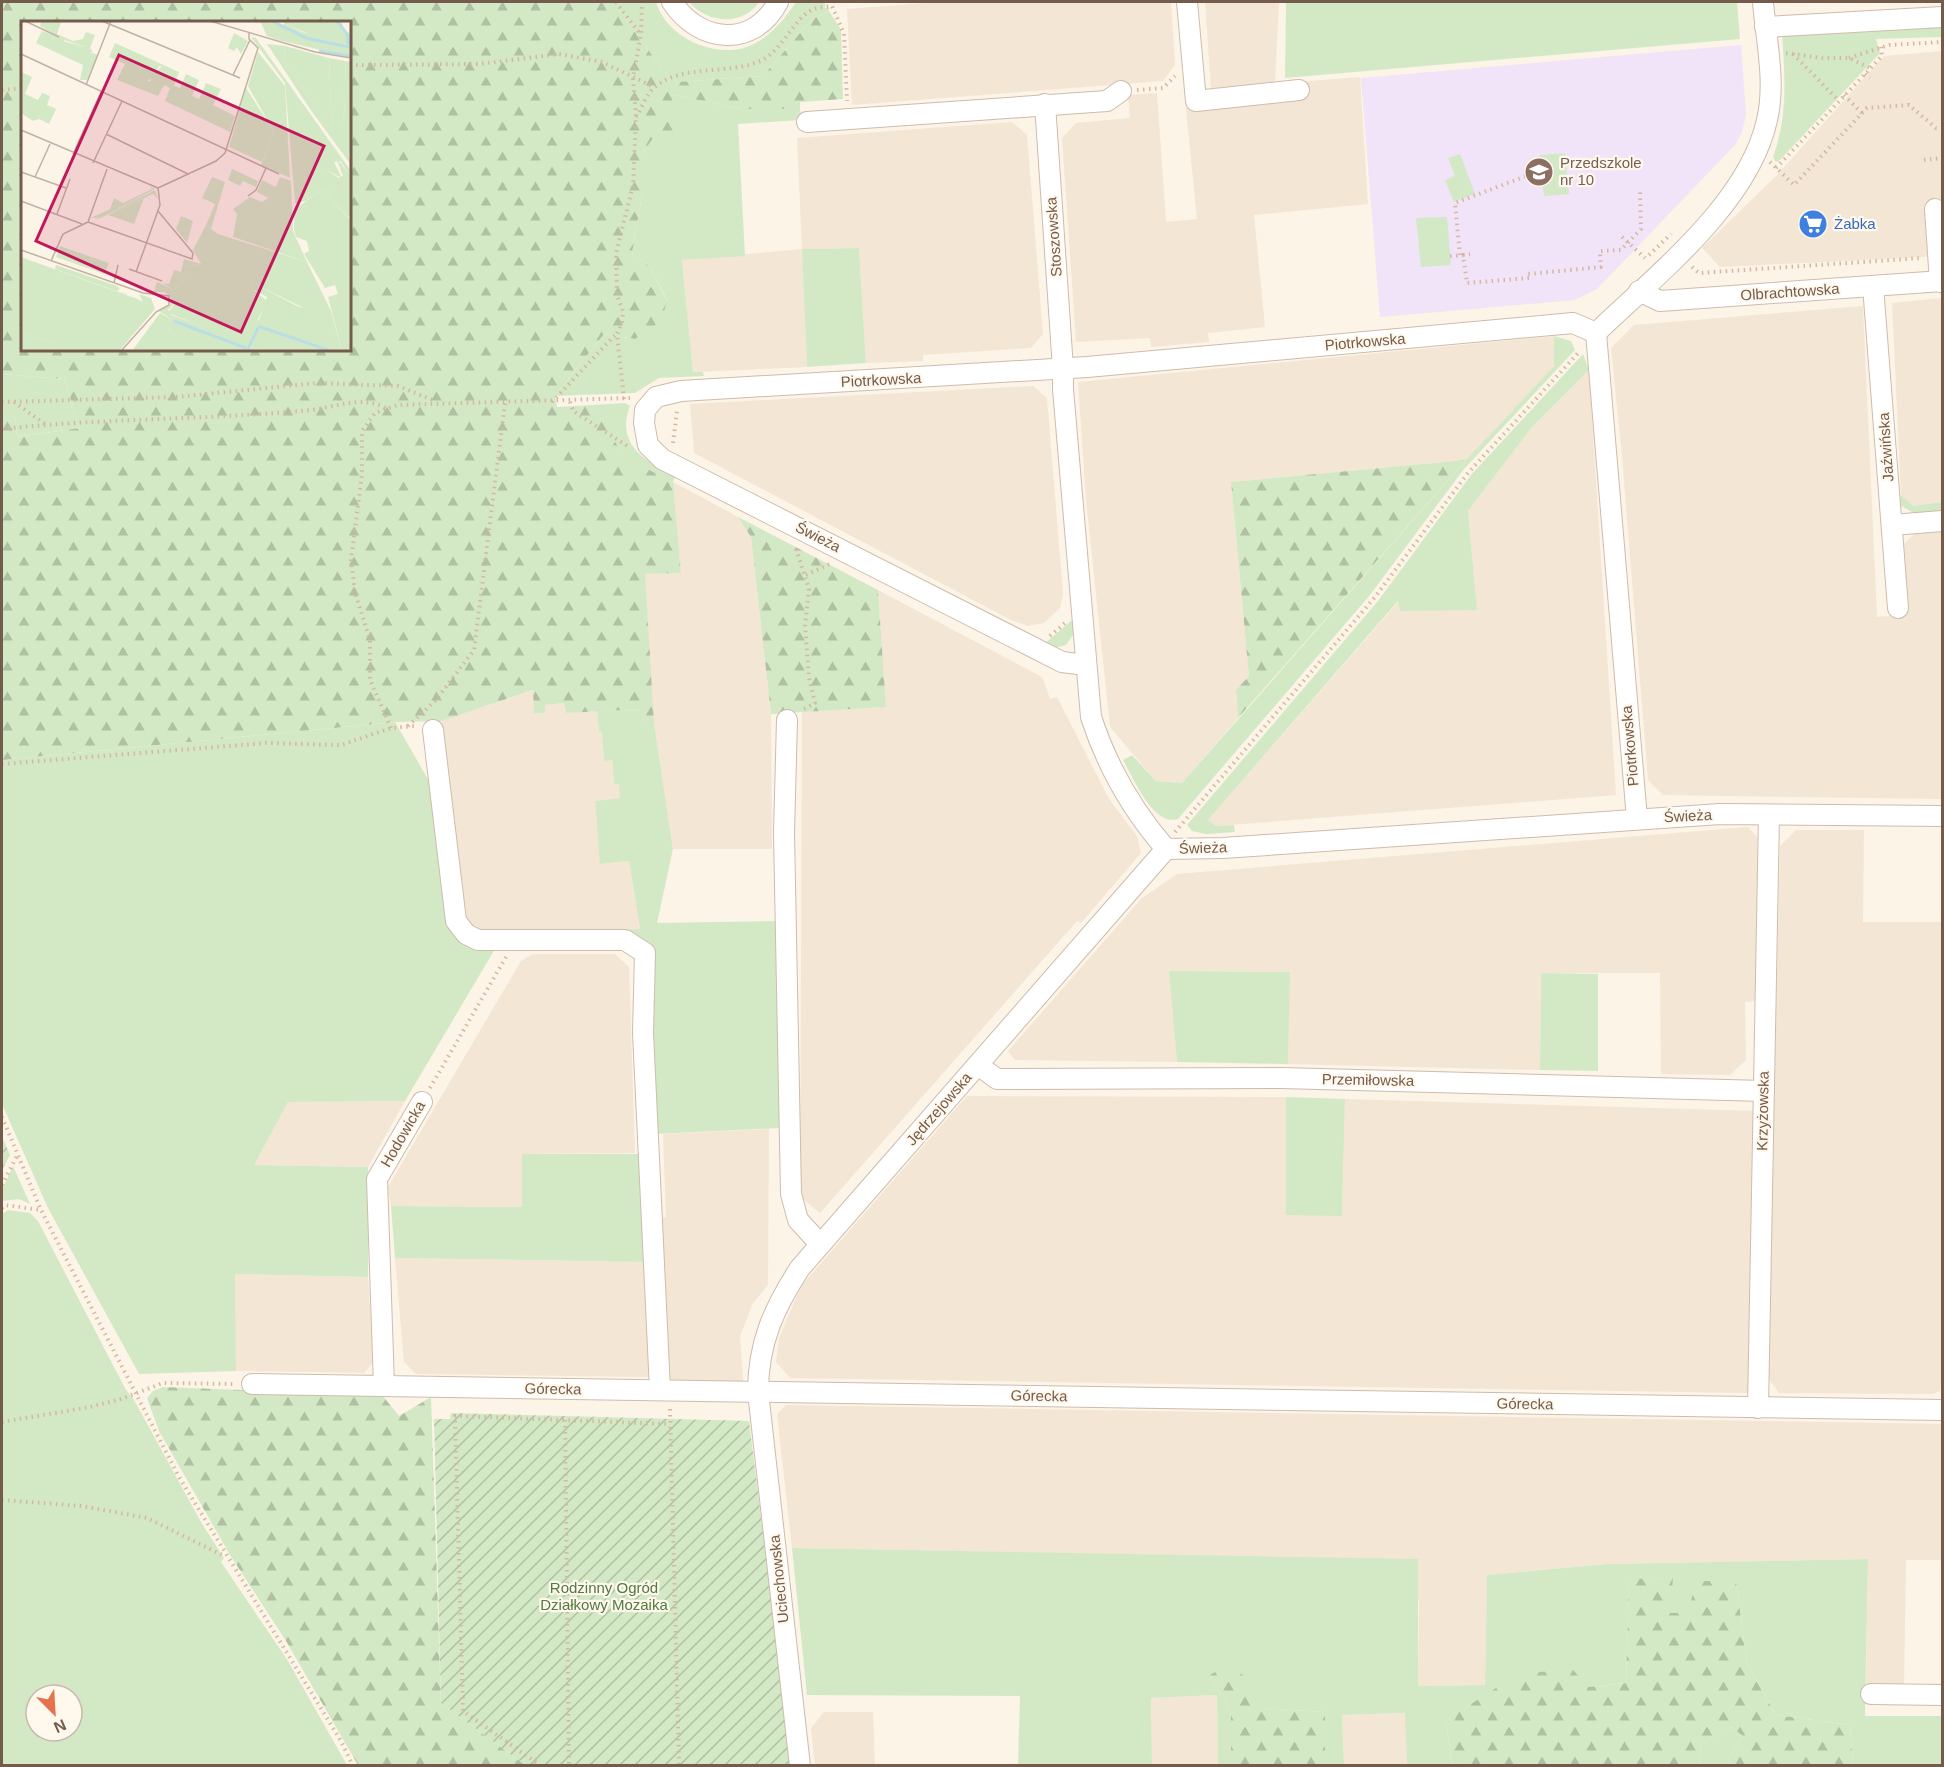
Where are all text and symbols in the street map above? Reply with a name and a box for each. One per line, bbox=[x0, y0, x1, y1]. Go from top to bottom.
inset map bbox=[21, 21, 351, 351]
place label: Przedszkole nr 10 bbox=[1560, 154, 1642, 188]
school or university icon: Przedszkole nr 10 bbox=[1523, 156, 1555, 188]
street label: Stoszowska bbox=[1042, 196, 1065, 278]
supermarket icon: Żabka bbox=[1797, 208, 1829, 240]
place label: Żabka bbox=[1834, 215, 1876, 232]
street label: Olbrachtowska bbox=[1740, 280, 1841, 303]
street label: Piotrkowska bbox=[1324, 329, 1407, 353]
street label: Piotrkowska bbox=[840, 369, 922, 390]
street label: Jaźwińska bbox=[1875, 411, 1896, 482]
street label: Świeża bbox=[793, 518, 844, 555]
street label: Piotrkowska bbox=[1617, 704, 1641, 787]
street label: Świeża bbox=[1663, 806, 1713, 825]
street label: Świeża bbox=[1179, 838, 1228, 857]
street label: Jędrzejowska bbox=[902, 1068, 975, 1149]
street label: Przemiłowska bbox=[1322, 1070, 1415, 1089]
street label: Krzyżowska bbox=[1753, 1070, 1772, 1151]
street label: Hodowicka bbox=[377, 1097, 429, 1170]
street label: Górecka bbox=[525, 1380, 582, 1398]
street label: Górecka bbox=[1011, 1387, 1068, 1405]
street label: Górecka bbox=[1497, 1395, 1554, 1413]
street label: Uciechowska bbox=[765, 1534, 792, 1624]
park label: Rodzinny Ogród Działkowy Mozaika bbox=[540, 1579, 668, 1613]
north arrow bbox=[24, 1683, 84, 1743]
text: N bbox=[51, 1716, 69, 1736]

